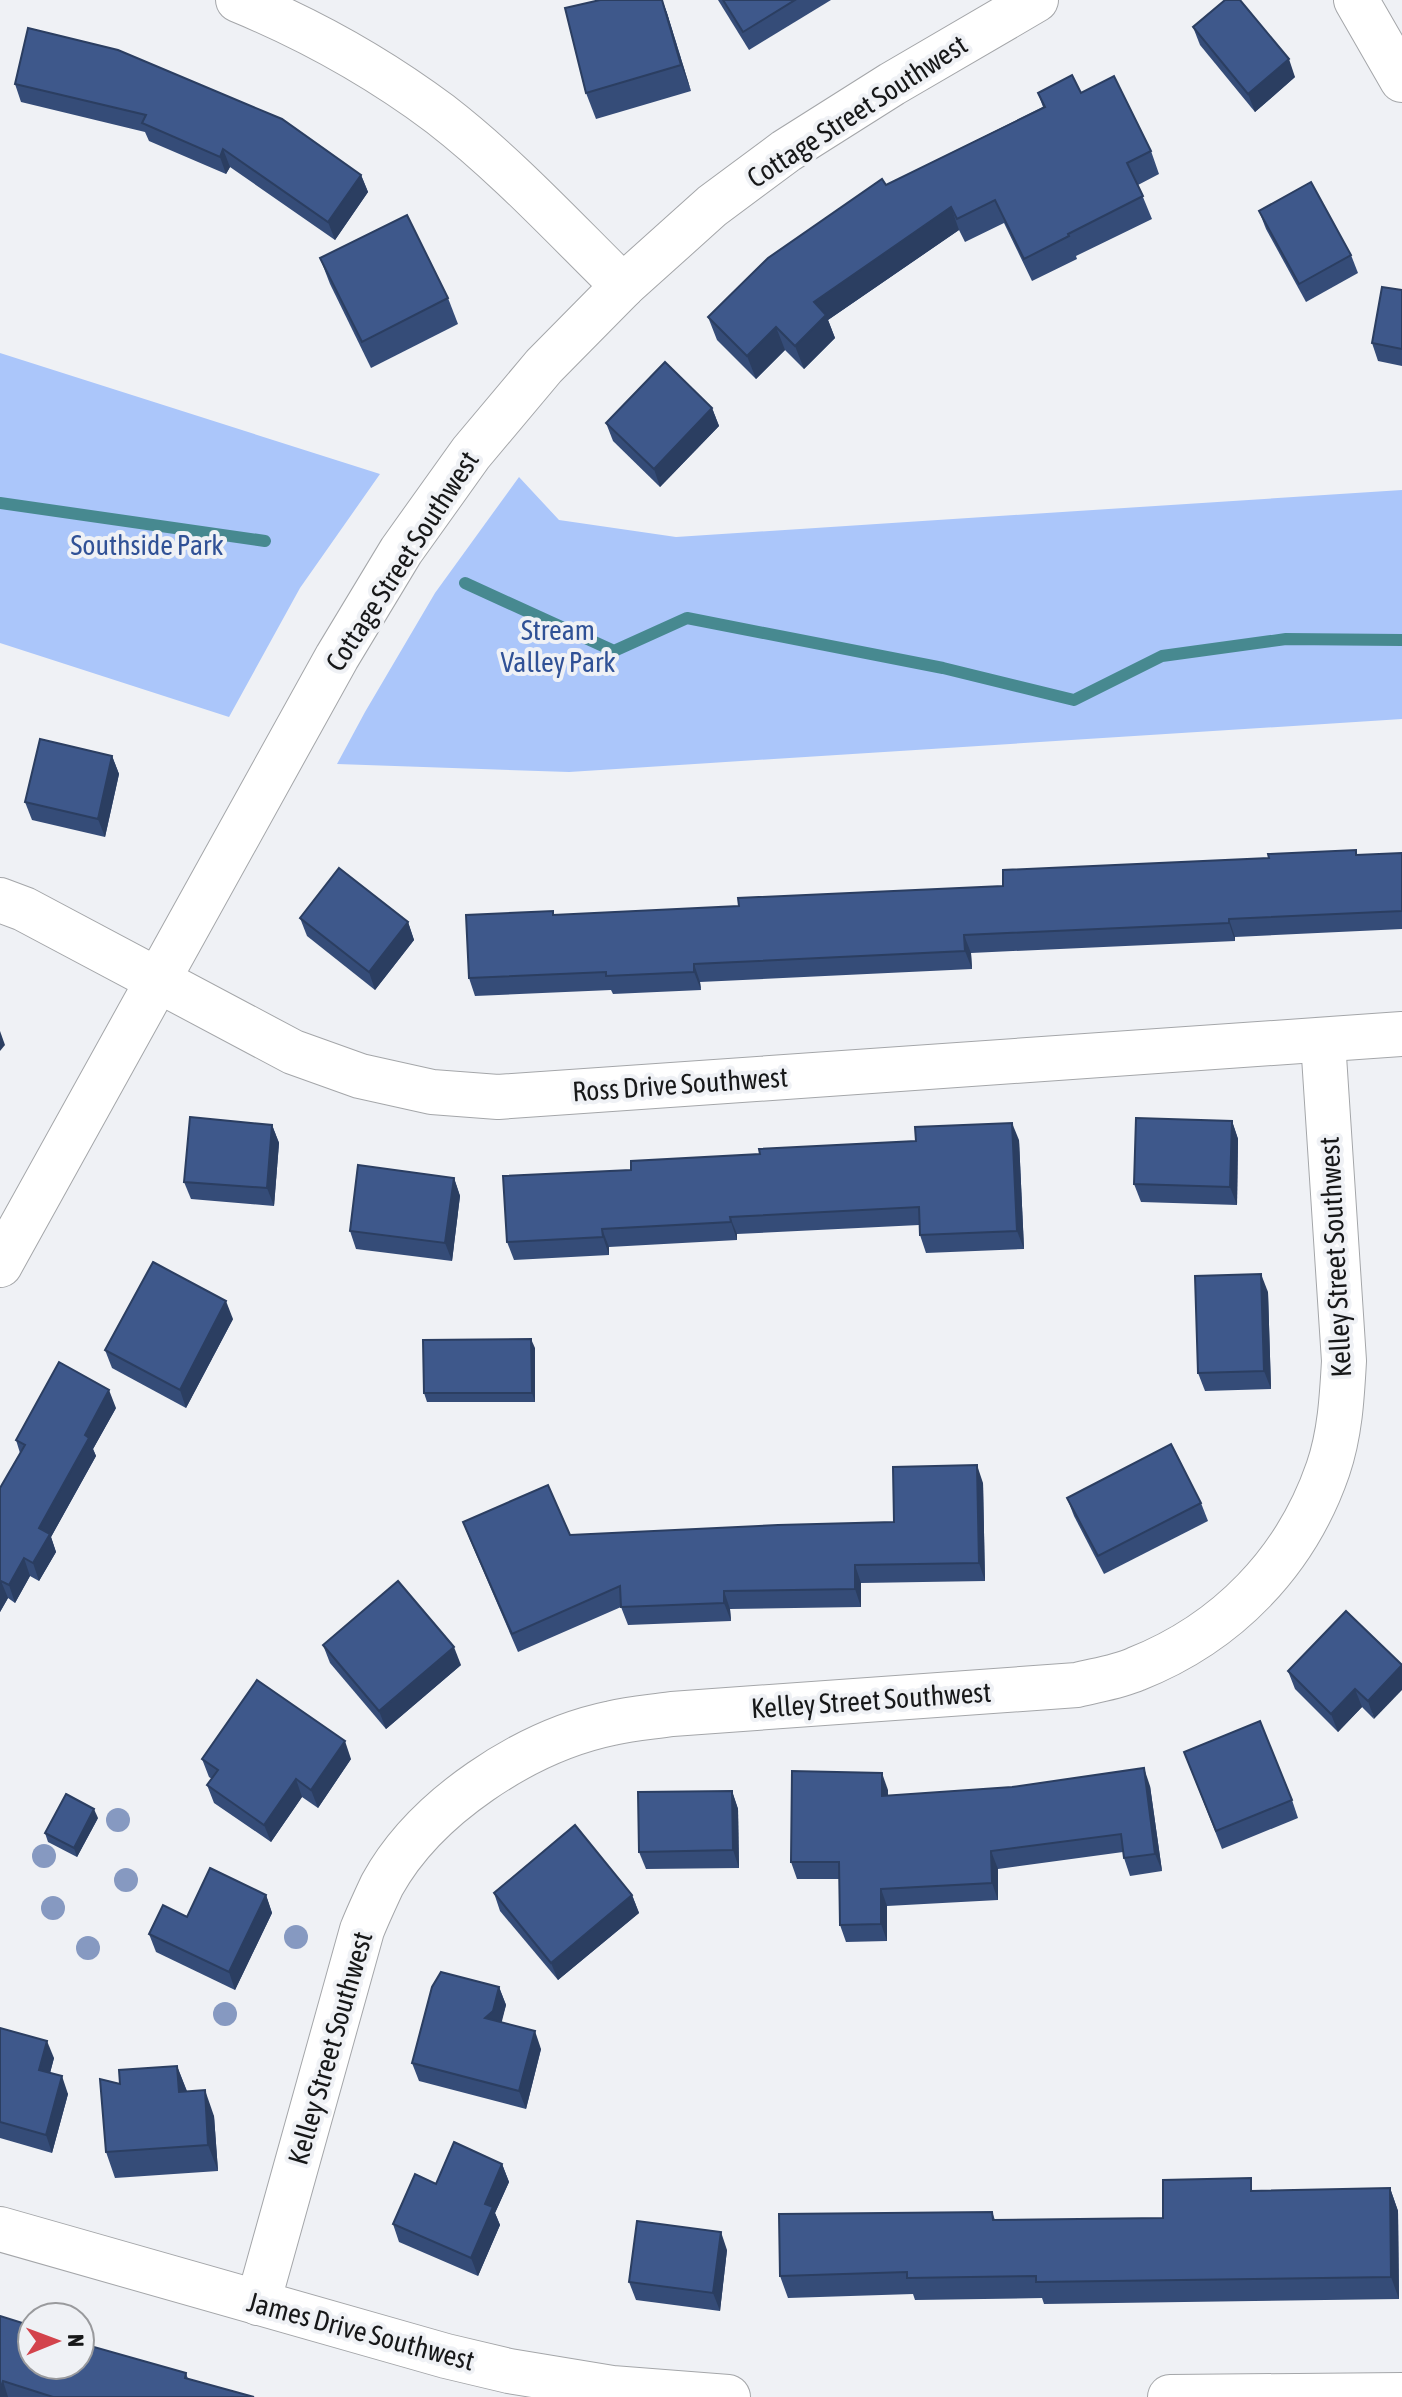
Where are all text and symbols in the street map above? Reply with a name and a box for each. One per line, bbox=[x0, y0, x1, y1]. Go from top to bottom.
street label: Cottage Street Southwest bbox=[741, 28, 973, 194]
street label: Cottage Street Southwest bbox=[319, 445, 485, 677]
park label: Southside Park bbox=[71, 529, 224, 561]
park label: Stream Valley Park bbox=[500, 614, 616, 678]
street label: Ross Drive Southwest bbox=[571, 1061, 789, 1107]
street label: Kelley Street Southwest bbox=[1313, 1136, 1357, 1378]
street label: Kelley Street Southwest bbox=[750, 1676, 992, 1724]
street label: Kelley Street Southwest bbox=[281, 1928, 379, 2168]
street label: James Drive Southwest bbox=[244, 2285, 478, 2377]
north arrow bbox=[16, 2301, 96, 2381]
text: N bbox=[63, 2334, 89, 2347]

